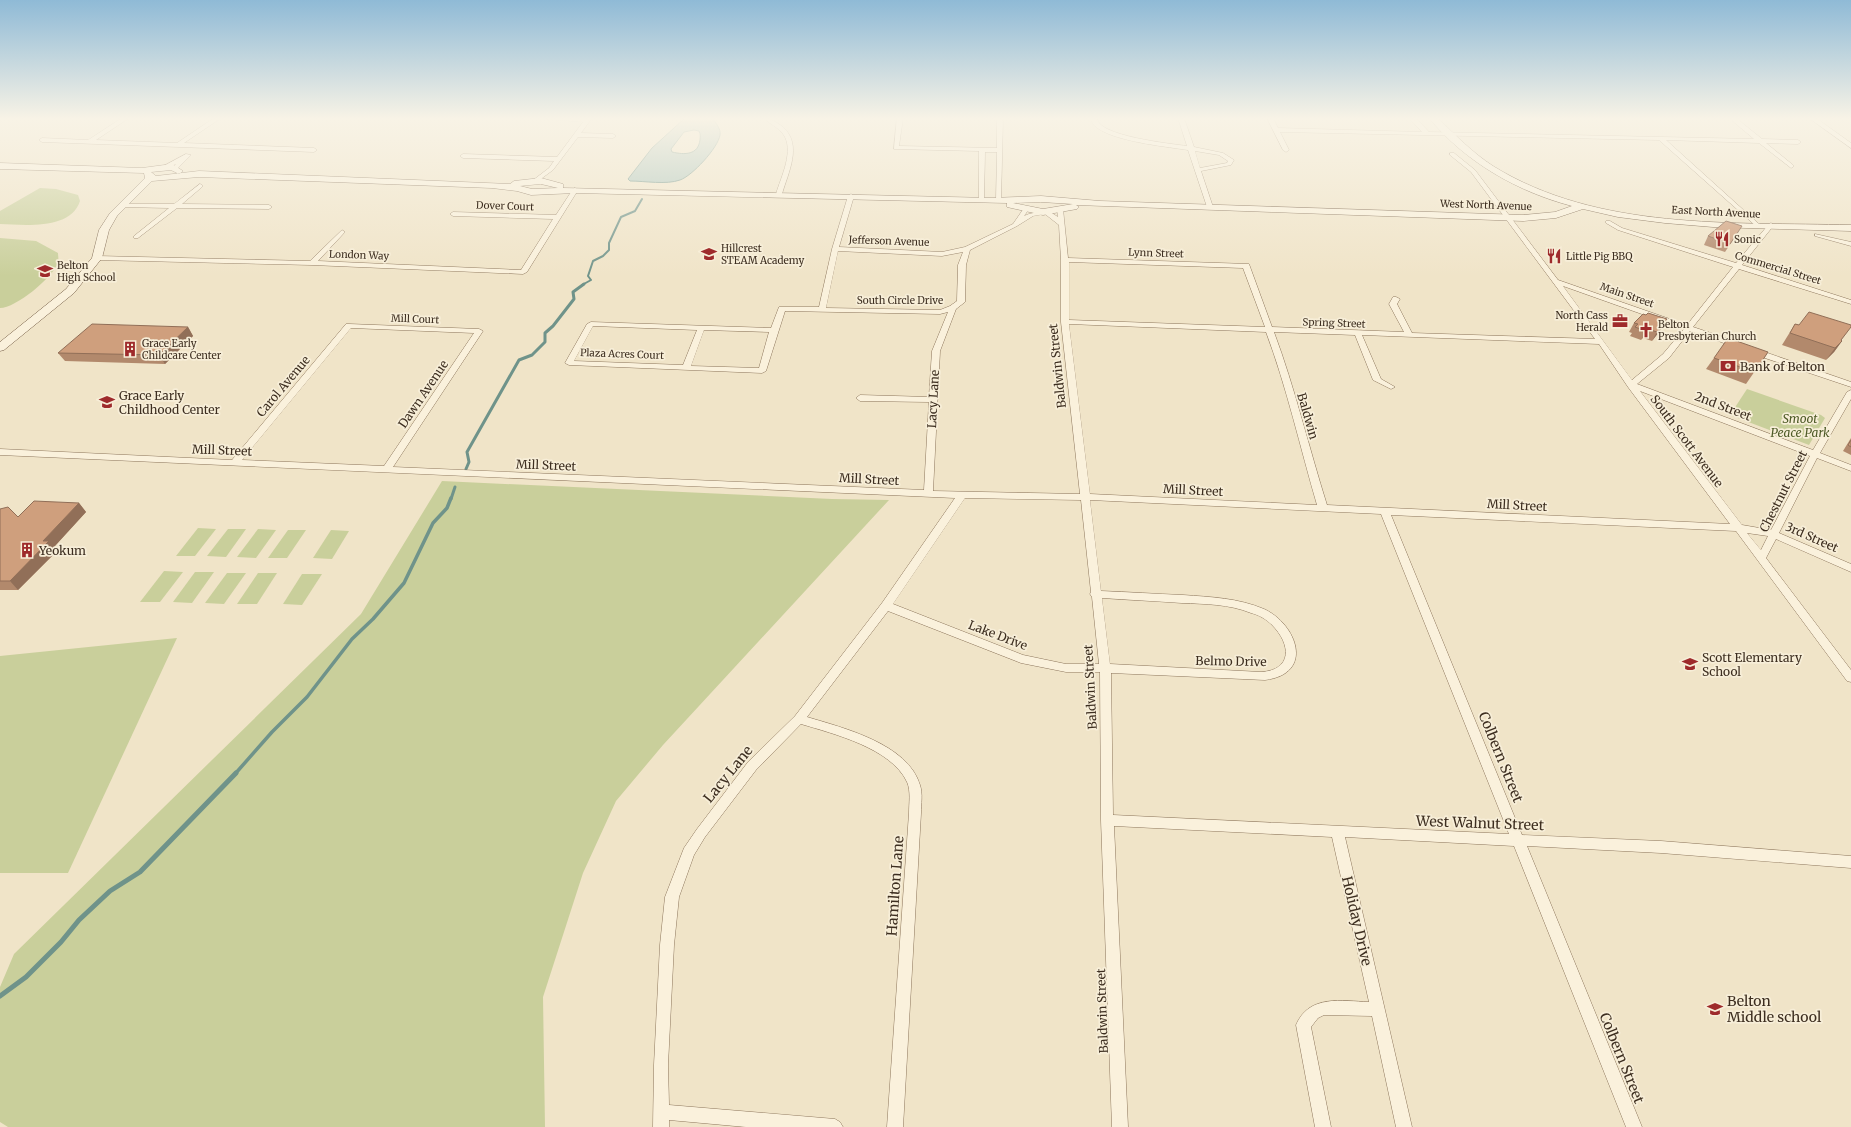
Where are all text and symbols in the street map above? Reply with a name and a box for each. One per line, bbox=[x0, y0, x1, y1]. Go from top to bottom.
street label: West North Avenue bbox=[1439, 197, 1532, 213]
street label: Dover Court bbox=[476, 198, 534, 214]
street label: East North Avenue bbox=[1671, 203, 1761, 221]
restaurant icon: Sonic bbox=[1713, 230, 1731, 248]
street label: Jefferson Avenue bbox=[847, 233, 930, 249]
place label: Sonic bbox=[1734, 233, 1761, 246]
place label: Hillcrest STEAM Academy bbox=[721, 242, 804, 267]
school or university icon: Hillcrest STEAM Academy bbox=[700, 245, 718, 263]
street label: Lynn Street bbox=[1128, 246, 1184, 260]
street label: London Way bbox=[329, 247, 390, 263]
restaurant icon: Little Pig BBQ bbox=[1545, 247, 1563, 265]
street label: Commercial Street bbox=[1733, 249, 1823, 287]
place label: Little Pig BBQ bbox=[1566, 250, 1633, 263]
place label: Belton High School bbox=[57, 259, 116, 284]
school or university icon: Belton High School bbox=[36, 262, 54, 280]
street label: Main Street bbox=[1598, 280, 1656, 310]
street label: South Circle Drive bbox=[857, 294, 943, 307]
place label: North Cass Herald bbox=[1555, 309, 1608, 334]
street label: Mill Court bbox=[391, 312, 440, 326]
office icon: North Cass Herald bbox=[1611, 312, 1629, 330]
street label: Spring Street bbox=[1302, 315, 1366, 331]
place label: Belton Presbyterian Church bbox=[1658, 318, 1757, 343]
church icon: Belton Presbyterian Church bbox=[1637, 321, 1655, 339]
street label: Baldwin Street bbox=[1045, 323, 1069, 409]
place label: Grace Early Childcare Center bbox=[142, 337, 222, 362]
building icon: Grace Early Childcare Center bbox=[121, 340, 139, 358]
street label: Plaza Acres Court bbox=[580, 346, 664, 362]
street label: Carol Avenue bbox=[253, 352, 313, 420]
street label: Dawn Avenue bbox=[395, 357, 451, 431]
bank icon: Bank of Belton bbox=[1719, 357, 1737, 375]
place label: Bank of Belton bbox=[1740, 359, 1825, 374]
street label: Lacy Lane bbox=[924, 369, 942, 429]
place label: Grace Early Childhood Center bbox=[119, 388, 221, 417]
street label: 2nd Street bbox=[1693, 388, 1754, 424]
street label: Baldwin bbox=[1294, 391, 1322, 441]
street label: South Scott Avenue bbox=[1647, 392, 1727, 490]
school or university icon: Grace Early Childhood Center bbox=[98, 393, 116, 411]
park label: Smoot Peace Park bbox=[1770, 411, 1830, 440]
street label: Mill Street bbox=[192, 441, 253, 459]
street label: Chestnut Street bbox=[1756, 447, 1810, 534]
street label: Mill Street bbox=[516, 456, 577, 474]
street label: Mill Street bbox=[838, 470, 900, 488]
street label: Mill Street bbox=[1162, 481, 1224, 499]
street label: Mill Street bbox=[1486, 496, 1548, 514]
street label: 3rd Street bbox=[1783, 519, 1841, 555]
building icon: Yeokum bbox=[18, 541, 36, 559]
place label: Yeokum bbox=[38, 543, 86, 558]
street label: Lake Drive bbox=[966, 617, 1030, 653]
street label: Baldwin Street bbox=[1080, 644, 1100, 730]
place label: Scott Elementary School bbox=[1702, 650, 1802, 679]
street label: Belmo Drive bbox=[1195, 653, 1267, 669]
school or university icon: Scott Elementary School bbox=[1681, 655, 1699, 673]
street label: Colbern Street bbox=[1475, 709, 1528, 805]
street label: Lacy Lane bbox=[699, 742, 757, 806]
street label: West Walnut Street bbox=[1415, 812, 1545, 834]
street label: Hamilton Lane bbox=[883, 835, 907, 937]
street label: Holiday Drive bbox=[1338, 874, 1376, 968]
street label: Baldwin Street bbox=[1093, 968, 1111, 1054]
place label: Belton Middle school bbox=[1727, 992, 1822, 1026]
school or university icon: Belton Middle school bbox=[1706, 1000, 1724, 1018]
street label: Colbern Street bbox=[1596, 1010, 1649, 1106]

